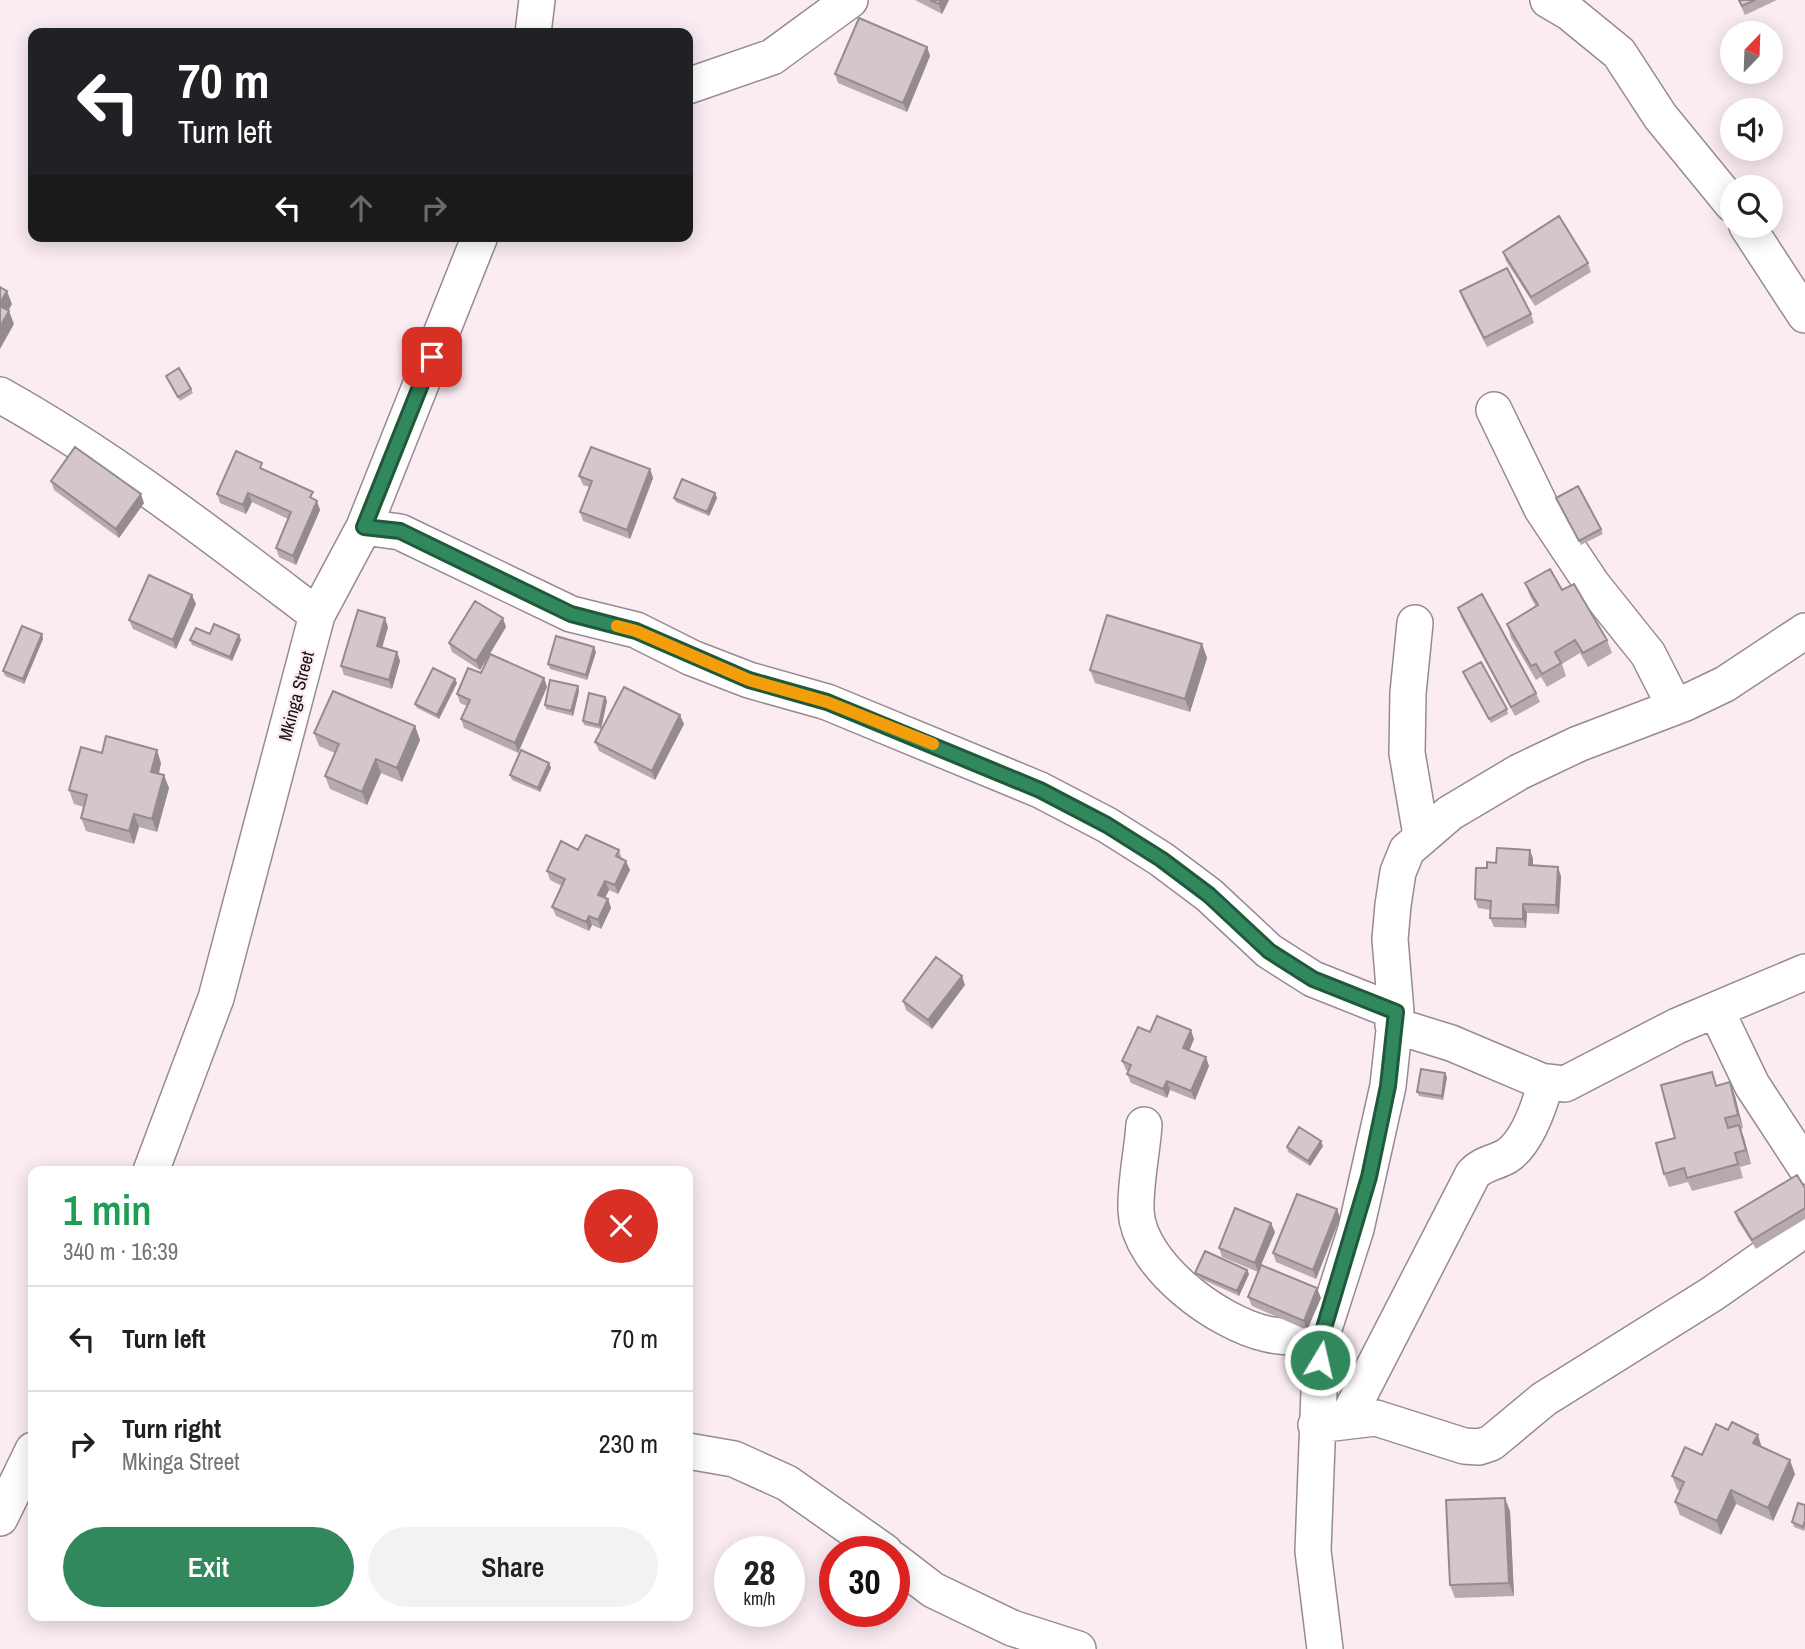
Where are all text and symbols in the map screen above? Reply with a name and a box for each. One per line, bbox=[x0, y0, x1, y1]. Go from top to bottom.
north arrow bbox=[1720, 21, 1783, 84]
map controls bbox=[1720, 21, 1783, 238]
text: 70 m bbox=[178, 47, 270, 113]
icon: left bbox=[63, 56, 154, 147]
button: sound bbox=[1720, 98, 1783, 161]
text: Turn left bbox=[178, 110, 272, 153]
button: search bbox=[1720, 175, 1783, 238]
icon: left bbox=[269, 189, 307, 227]
icon: ahead bbox=[342, 189, 380, 227]
icon: right bbox=[415, 189, 453, 227]
pin bbox=[402, 327, 462, 387]
icon: arrive bbox=[413, 338, 451, 376]
street label: Mkinga Street bbox=[272, 648, 320, 744]
text: 1 min bbox=[63, 1182, 152, 1238]
button: close bbox=[584, 1189, 658, 1263]
text: 340 m · 16:39 bbox=[63, 1236, 178, 1267]
icon: left bbox=[63, 1320, 101, 1358]
text: Turn left bbox=[122, 1321, 206, 1356]
text: 70 m bbox=[611, 1321, 658, 1356]
position arrow bbox=[1283, 1323, 1357, 1397]
text: Turn right bbox=[122, 1411, 221, 1446]
icon: right bbox=[63, 1425, 101, 1463]
text: 230 m bbox=[599, 1426, 658, 1461]
text: Mkinga Street bbox=[122, 1446, 239, 1477]
button: Exit bbox=[63, 1527, 354, 1607]
button: Share bbox=[368, 1527, 658, 1607]
speed limit sign: 30 bbox=[819, 1536, 910, 1627]
text: 28 bbox=[744, 1549, 775, 1596]
text: km/h bbox=[744, 1586, 776, 1611]

